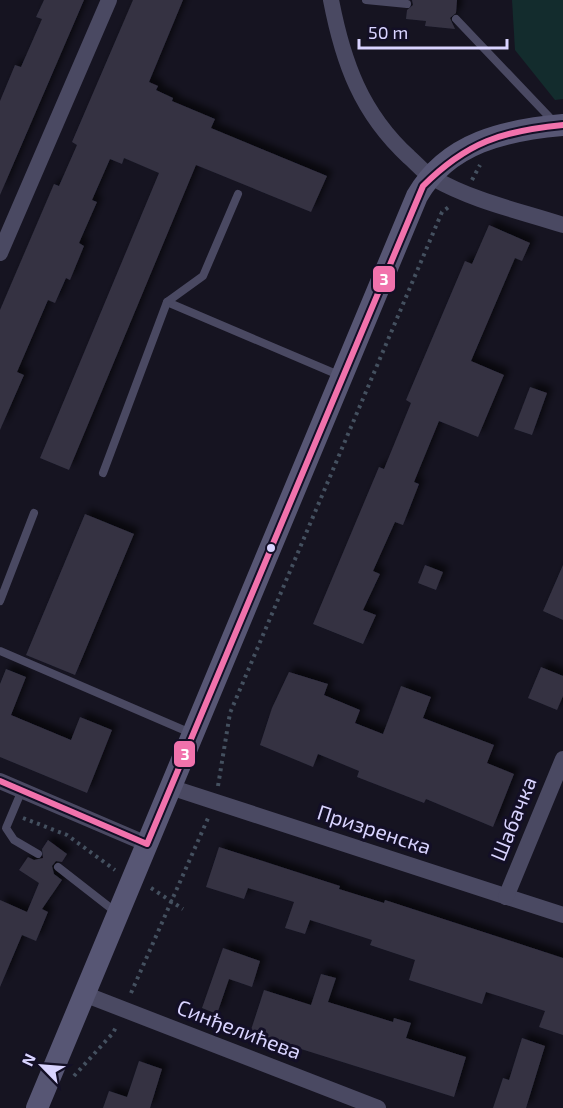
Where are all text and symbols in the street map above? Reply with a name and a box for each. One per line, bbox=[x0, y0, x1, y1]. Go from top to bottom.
scale bar bbox=[359, 12, 508, 50]
text: 50 m bbox=[368, 21, 408, 43]
line badge: 3 bbox=[372, 265, 396, 293]
text: 3 bbox=[379, 269, 389, 288]
unlabelled marker bbox=[265, 542, 277, 554]
line badge: 3 bbox=[173, 740, 196, 768]
text: 3 bbox=[180, 744, 190, 763]
street label: Шабачка bbox=[484, 773, 541, 864]
street label: Призренска bbox=[314, 798, 434, 859]
street label: Синђелићева bbox=[174, 993, 305, 1065]
north arrow bbox=[12, 1036, 72, 1096]
text: N bbox=[17, 1050, 39, 1069]

